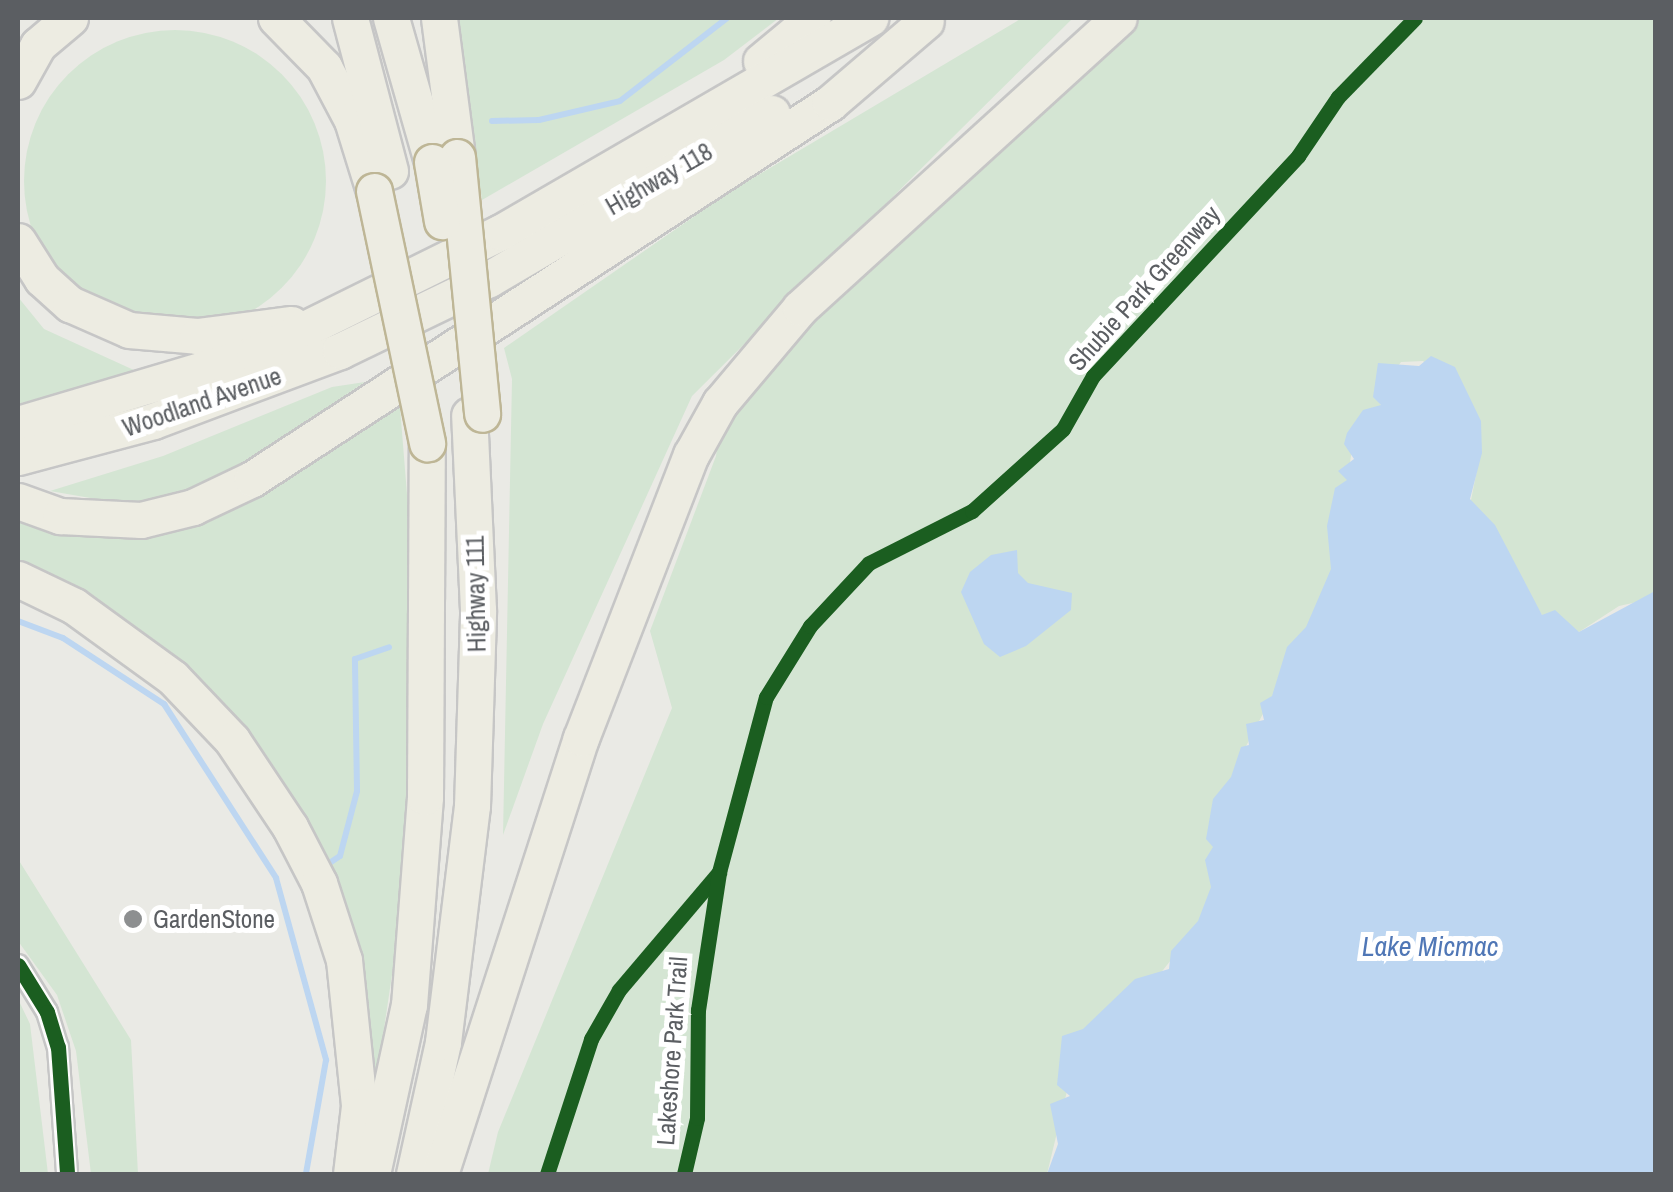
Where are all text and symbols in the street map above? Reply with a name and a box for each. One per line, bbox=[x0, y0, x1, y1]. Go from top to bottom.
street label: Highway 118 bbox=[600, 136, 718, 222]
street label: Shubie Park Greenway bbox=[1062, 199, 1226, 377]
street label: Woodland Avenue bbox=[118, 361, 286, 443]
street label: Highway 111 bbox=[460, 535, 492, 653]
place label: GardenStone bbox=[153, 904, 275, 934]
marker: GardenStone bbox=[122, 908, 144, 930]
water label: Lake Micmac bbox=[1362, 929, 1498, 963]
street label: Lakeshore Park Trail bbox=[650, 955, 694, 1147]

